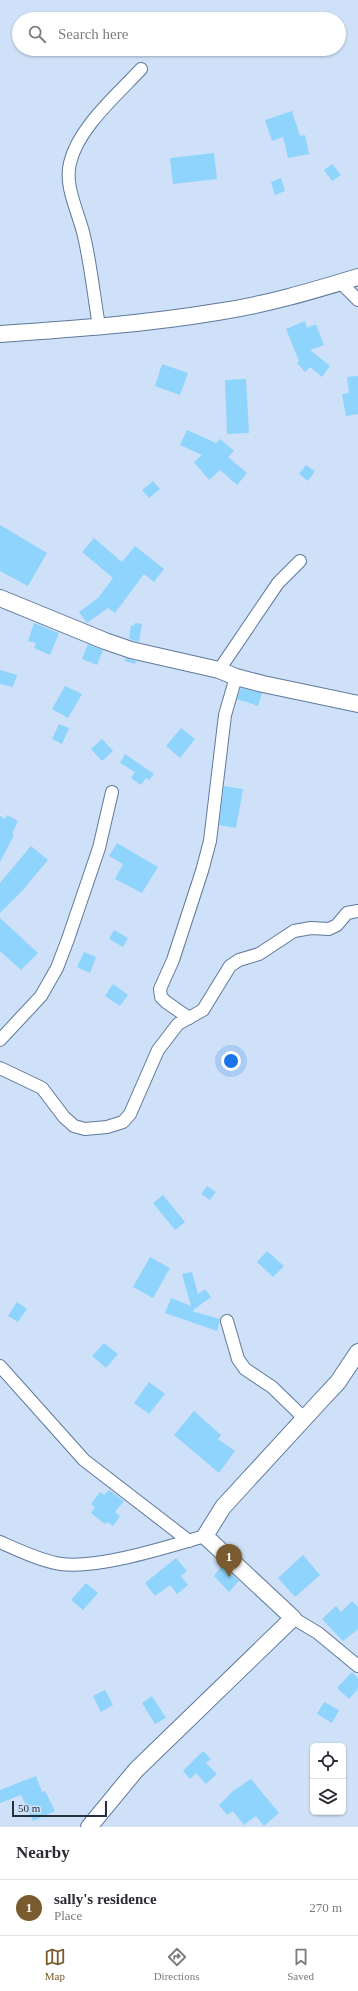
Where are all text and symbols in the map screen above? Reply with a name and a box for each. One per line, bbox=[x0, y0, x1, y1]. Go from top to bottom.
search box bbox=[12, 12, 346, 56]
icon: search bbox=[26, 23, 48, 45]
text: Search here bbox=[58, 26, 128, 42]
your location bbox=[221, 1051, 241, 1071]
pin: 1 bbox=[216, 1544, 242, 1577]
map controls bbox=[310, 1743, 346, 1815]
button: locate bbox=[310, 1743, 346, 1779]
button: layers bbox=[310, 1779, 346, 1815]
scale bar bbox=[12, 1799, 107, 1818]
text: 50 m bbox=[18, 1802, 40, 1814]
text: Nearby bbox=[16, 1843, 70, 1862]
text: sally's residence bbox=[54, 1891, 157, 1907]
text: 1 bbox=[26, 1900, 32, 1915]
text: 270 m bbox=[309, 1900, 342, 1915]
text: Place bbox=[54, 1908, 82, 1923]
tab: Map bbox=[44, 1946, 66, 1982]
tab: Directions bbox=[154, 1946, 199, 1982]
tab: Saved bbox=[287, 1946, 314, 1982]

